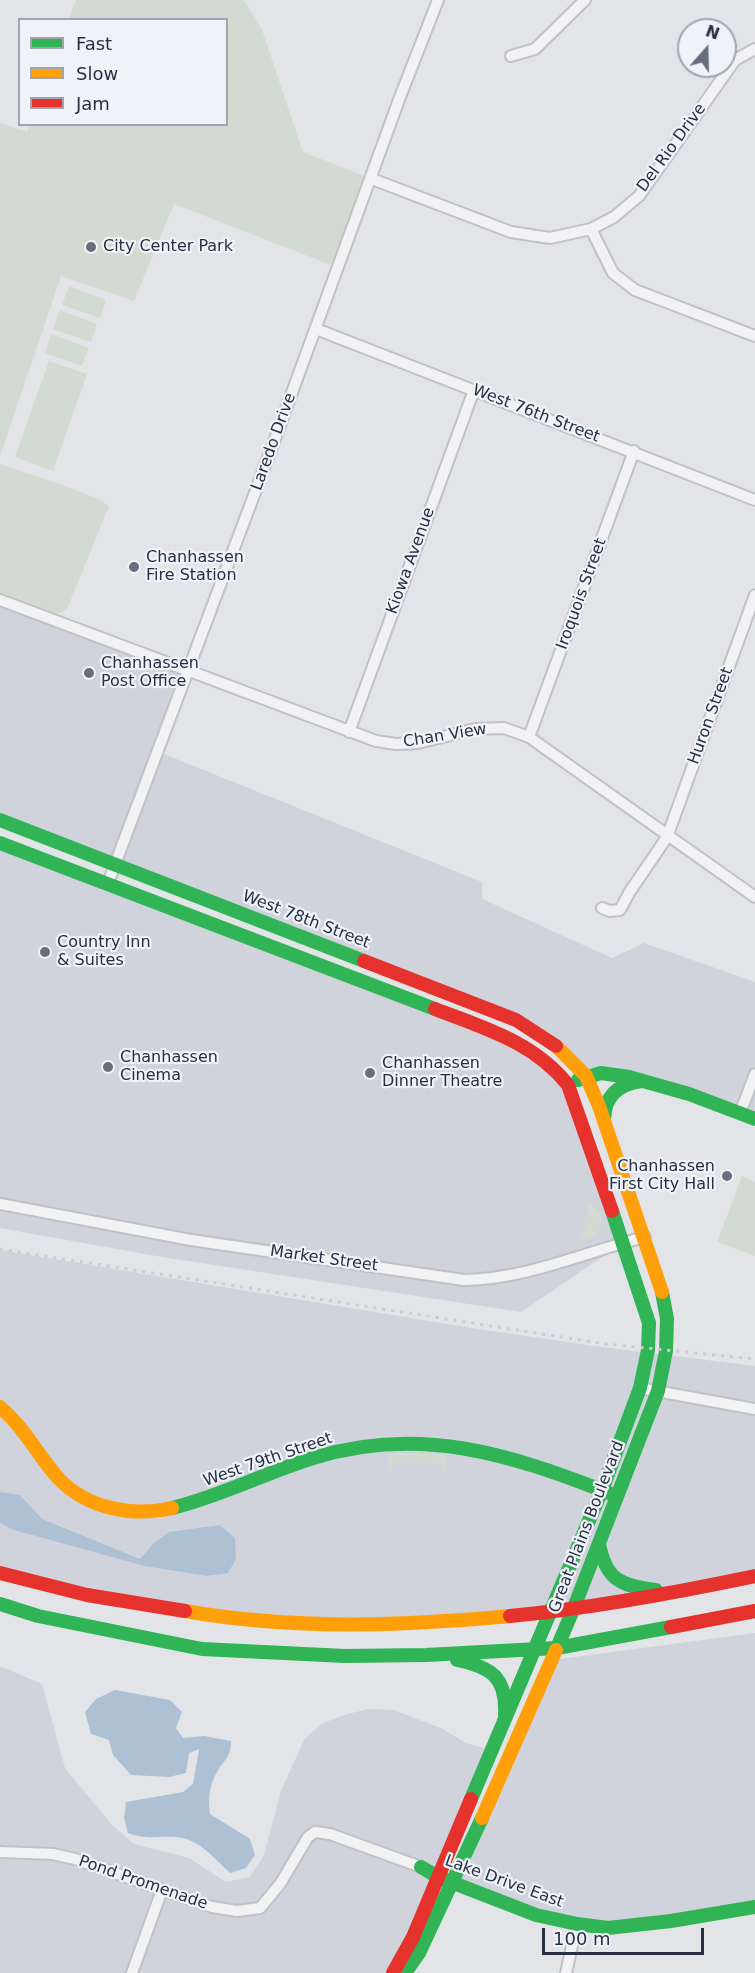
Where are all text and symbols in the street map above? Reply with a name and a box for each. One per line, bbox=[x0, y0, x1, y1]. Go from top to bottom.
legend bbox=[18, 18, 228, 126]
north arrow bbox=[677, 18, 737, 78]
text: N bbox=[703, 21, 722, 44]
text: Fast bbox=[76, 33, 112, 54]
text: Slow bbox=[76, 63, 118, 84]
text: Jam bbox=[76, 93, 110, 114]
street label: Del Rio Drive bbox=[633, 100, 711, 196]
place label: City Center Park bbox=[103, 237, 233, 257]
marker: City Center Park bbox=[84, 240, 98, 254]
street label: West 76th Street bbox=[470, 381, 602, 447]
street label: Laredo Drive bbox=[247, 391, 301, 493]
street label: Kiowa Avenue bbox=[383, 505, 439, 617]
street label: Iroquois Street bbox=[553, 536, 611, 652]
place label: Chanhassen Fire Station bbox=[146, 548, 244, 586]
marker: Chanhassen Fire Station bbox=[127, 560, 141, 574]
place label: Chanhassen Post Office bbox=[101, 654, 199, 692]
street label: Huron Street bbox=[685, 665, 737, 767]
marker: Chanhassen Post Office bbox=[82, 666, 96, 680]
street label: Chan View bbox=[402, 720, 488, 752]
street label: West 78th Street bbox=[240, 887, 372, 953]
place label: Country Inn & Suites bbox=[57, 933, 151, 971]
marker: Country Inn & Suites bbox=[38, 945, 52, 959]
place label: Chanhassen Cinema bbox=[120, 1048, 218, 1086]
place label: Chanhassen Dinner Theatre bbox=[382, 1054, 502, 1092]
marker: Chanhassen Cinema bbox=[101, 1060, 115, 1074]
marker: Chanhassen Dinner Theatre bbox=[363, 1066, 377, 1080]
place label: Chanhassen First City Hall bbox=[609, 1157, 715, 1195]
marker: Chanhassen First City Hall bbox=[720, 1169, 734, 1183]
street label: Market Street bbox=[269, 1242, 379, 1276]
street label: West 79th Street bbox=[201, 1429, 335, 1491]
street label: Great Plains Boulevard bbox=[545, 1438, 629, 1616]
street label: Pond Promenade bbox=[76, 1852, 210, 1914]
street label: Lake Drive East bbox=[442, 1852, 566, 1912]
scale bar bbox=[545, 1916, 707, 1954]
text: 100 m bbox=[553, 1928, 611, 1949]

